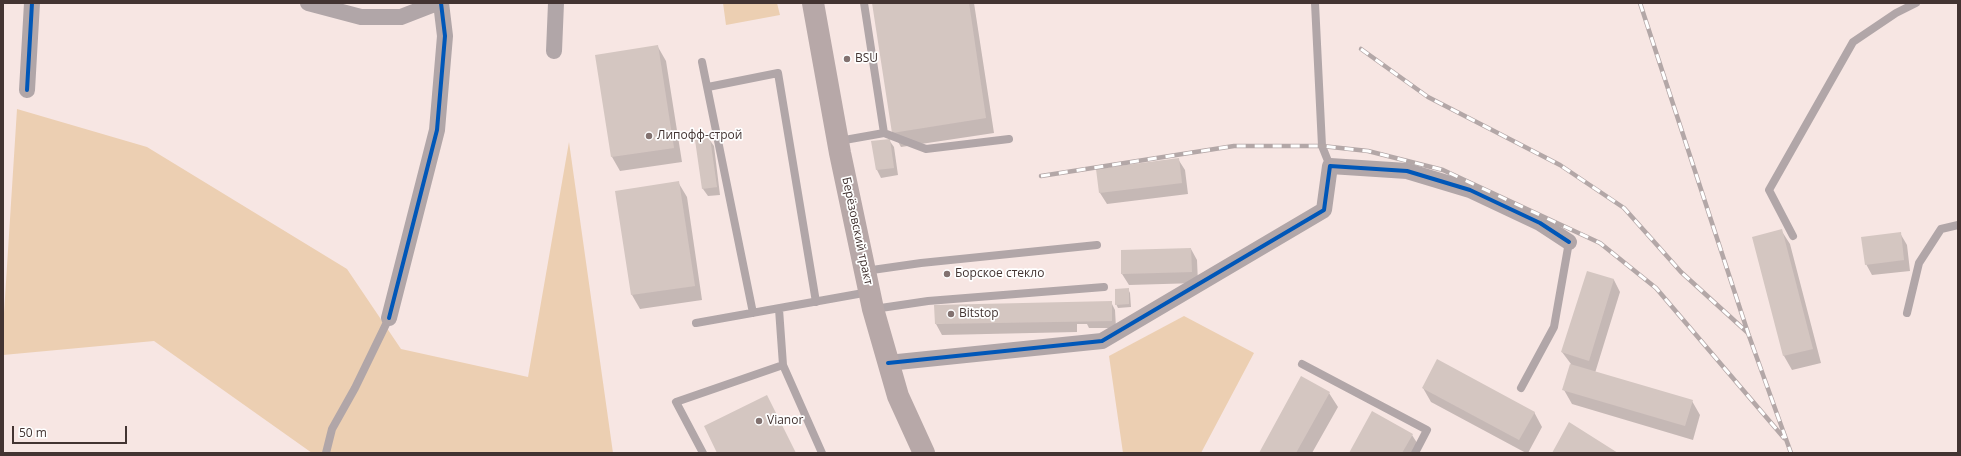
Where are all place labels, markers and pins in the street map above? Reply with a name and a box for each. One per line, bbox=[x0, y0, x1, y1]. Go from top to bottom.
place label: BSU bbox=[855, 52, 878, 66]
marker: BSU bbox=[842, 54, 852, 64]
place label: Липофф-строй bbox=[657, 129, 742, 143]
marker: Липофф-строй bbox=[644, 131, 654, 141]
place label: Борское стекло bbox=[955, 267, 1044, 281]
marker: Борское стекло bbox=[942, 269, 952, 279]
place label: Bitstop bbox=[959, 307, 999, 321]
marker: Bitstop bbox=[946, 309, 956, 319]
place label: Vianor bbox=[767, 414, 803, 428]
marker: Vianor bbox=[754, 416, 764, 426]

